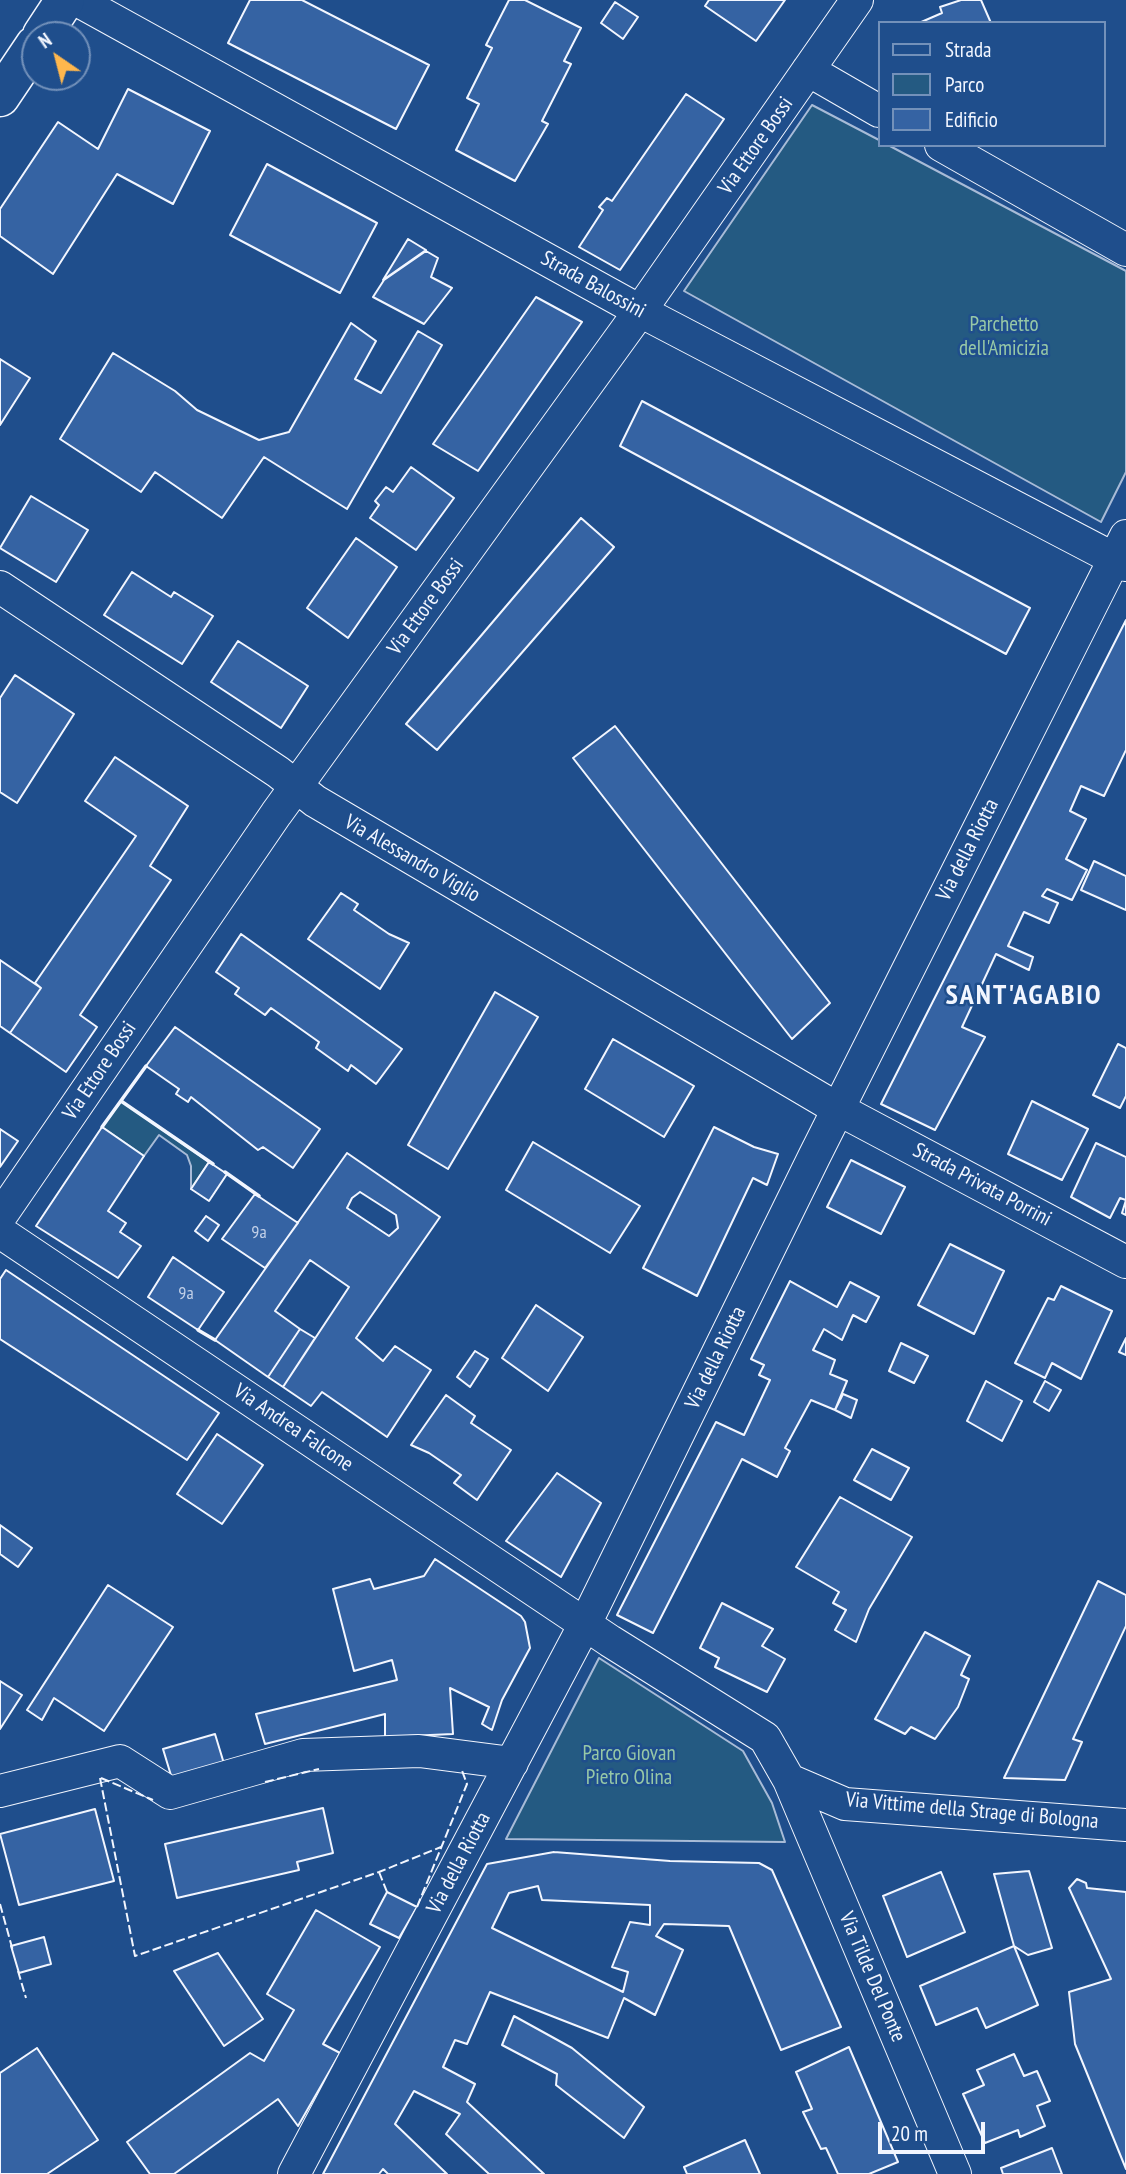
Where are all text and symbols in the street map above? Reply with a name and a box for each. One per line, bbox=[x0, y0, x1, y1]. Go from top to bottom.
north arrow bbox=[21, 21, 91, 91]
legend bbox=[878, 21, 1105, 147]
text: N bbox=[34, 28, 56, 53]
text: Strada bbox=[945, 36, 991, 63]
text: Parco bbox=[945, 71, 984, 98]
street label: Via Ettore Bossi bbox=[713, 92, 799, 200]
text: Edificio bbox=[945, 106, 998, 133]
street label: Strada Balossini bbox=[536, 246, 650, 324]
park label: Parchetto dell'Amicizia bbox=[959, 312, 1049, 362]
street label: Via Ettore Bossi bbox=[383, 554, 469, 660]
street label: Via della Riotta bbox=[932, 795, 1004, 905]
street label: Via Alessandro Viglio bbox=[340, 810, 484, 908]
district label: SANT'AGABIO bbox=[947, 979, 1101, 1013]
street label: Via Ettore Bossi bbox=[58, 1017, 142, 1125]
street label: Strada Privata Porrini bbox=[909, 1138, 1055, 1232]
house number: 9a bbox=[251, 1222, 267, 1244]
house number: 9a bbox=[178, 1283, 194, 1305]
street label: Via della Riotta bbox=[680, 1303, 752, 1413]
street label: Via Andrea Falcone bbox=[228, 1379, 358, 1477]
park label: Parco Giovan Pietro Olina bbox=[582, 1741, 676, 1791]
street label: Via Vittime della Strage di Bologna bbox=[845, 1787, 1099, 1835]
street label: Via della Riotta bbox=[422, 1808, 496, 1918]
street label: Via Tilde Del Ponte bbox=[833, 1908, 911, 2046]
scale bar bbox=[881, 2108, 988, 2152]
text: 20 m bbox=[891, 2120, 928, 2147]

